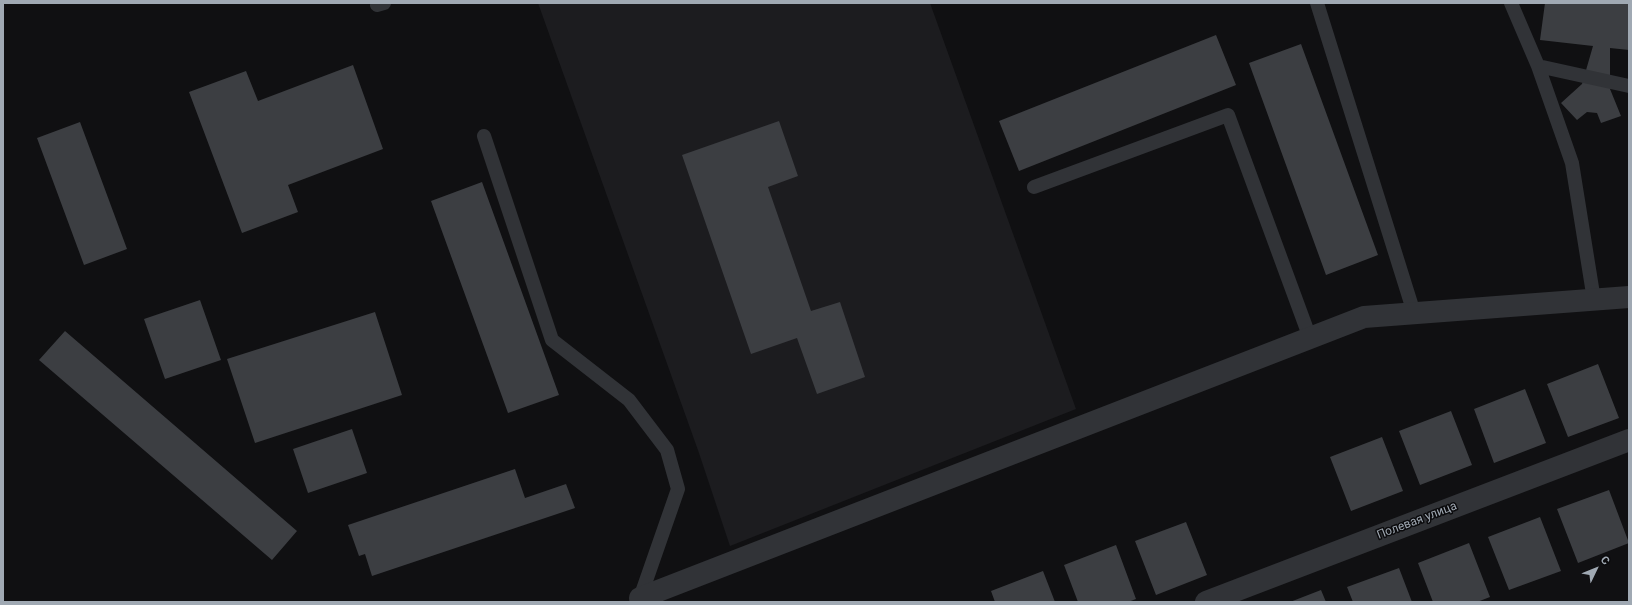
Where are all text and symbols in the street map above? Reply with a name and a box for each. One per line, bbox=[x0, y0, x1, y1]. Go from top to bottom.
street label: Полевая улица bbox=[1375, 499, 1459, 543]
north arrow bbox=[1576, 549, 1616, 589]
text: С bbox=[1598, 553, 1612, 568]

